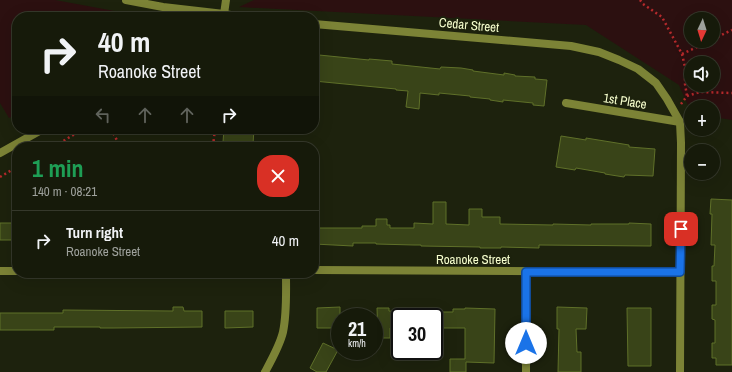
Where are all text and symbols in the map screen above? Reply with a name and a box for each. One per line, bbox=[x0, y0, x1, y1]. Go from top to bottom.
north arrow bbox=[684, 12, 720, 48]
map controls bbox=[684, 12, 720, 180]
street label: Cedar Street bbox=[438, 14, 500, 36]
text: 40 m bbox=[98, 23, 150, 61]
icon: right bbox=[32, 28, 84, 80]
button: sound bbox=[684, 56, 720, 92]
text: Roanoke Street bbox=[98, 59, 201, 84]
street label: 1st Place bbox=[602, 89, 648, 113]
button: + bbox=[684, 100, 720, 136]
icon: left bbox=[92, 104, 114, 126]
icon: ahead bbox=[134, 104, 156, 126]
icon: ahead bbox=[176, 104, 198, 126]
icon: right bbox=[218, 104, 240, 126]
button: − bbox=[684, 144, 720, 180]
text: 1 min bbox=[32, 152, 83, 184]
button: close bbox=[257, 155, 299, 197]
text: 140 m · 08:21 bbox=[32, 183, 97, 200]
pin bbox=[664, 212, 698, 246]
icon: arrive bbox=[670, 218, 692, 240]
text: Turn right bbox=[66, 222, 123, 243]
icon: right bbox=[32, 230, 54, 252]
text: 40 m bbox=[272, 230, 299, 251]
text: Roanoke Street bbox=[66, 243, 140, 260]
street label: Roanoke Street bbox=[436, 251, 510, 268]
speed limit sign: 30 bbox=[391, 308, 443, 360]
text: 21 bbox=[348, 315, 366, 342]
position arrow bbox=[505, 322, 547, 364]
text: km/h bbox=[348, 337, 366, 350]

